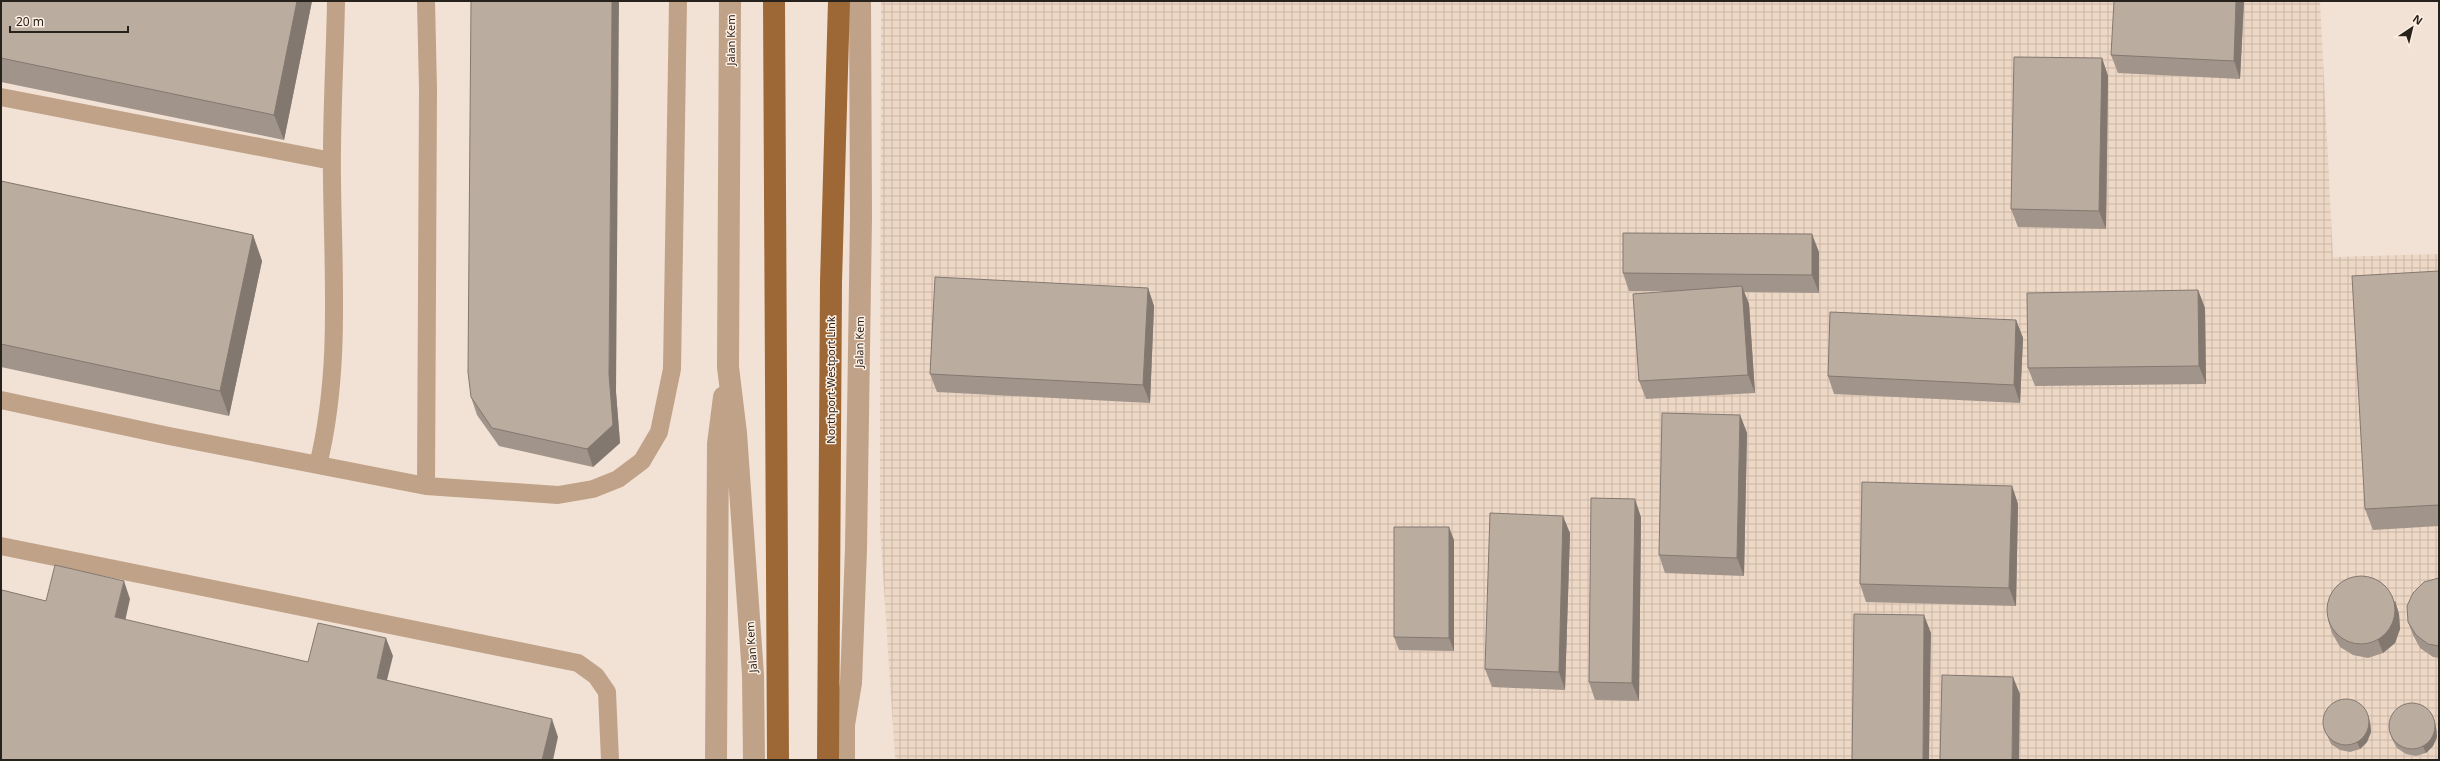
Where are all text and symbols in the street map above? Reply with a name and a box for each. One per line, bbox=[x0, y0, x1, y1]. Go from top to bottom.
scale bar bbox=[10, 8, 128, 34]
north arrow bbox=[2392, 8, 2432, 48]
text: N bbox=[2410, 11, 2426, 28]
text: 20 m bbox=[16, 13, 44, 30]
street label: Jalan Kem bbox=[723, 14, 738, 67]
street label: Northport-Westport Link bbox=[823, 316, 838, 444]
street label: Jalan Kem bbox=[851, 316, 867, 369]
street label: Jalan Kem bbox=[742, 621, 760, 674]

